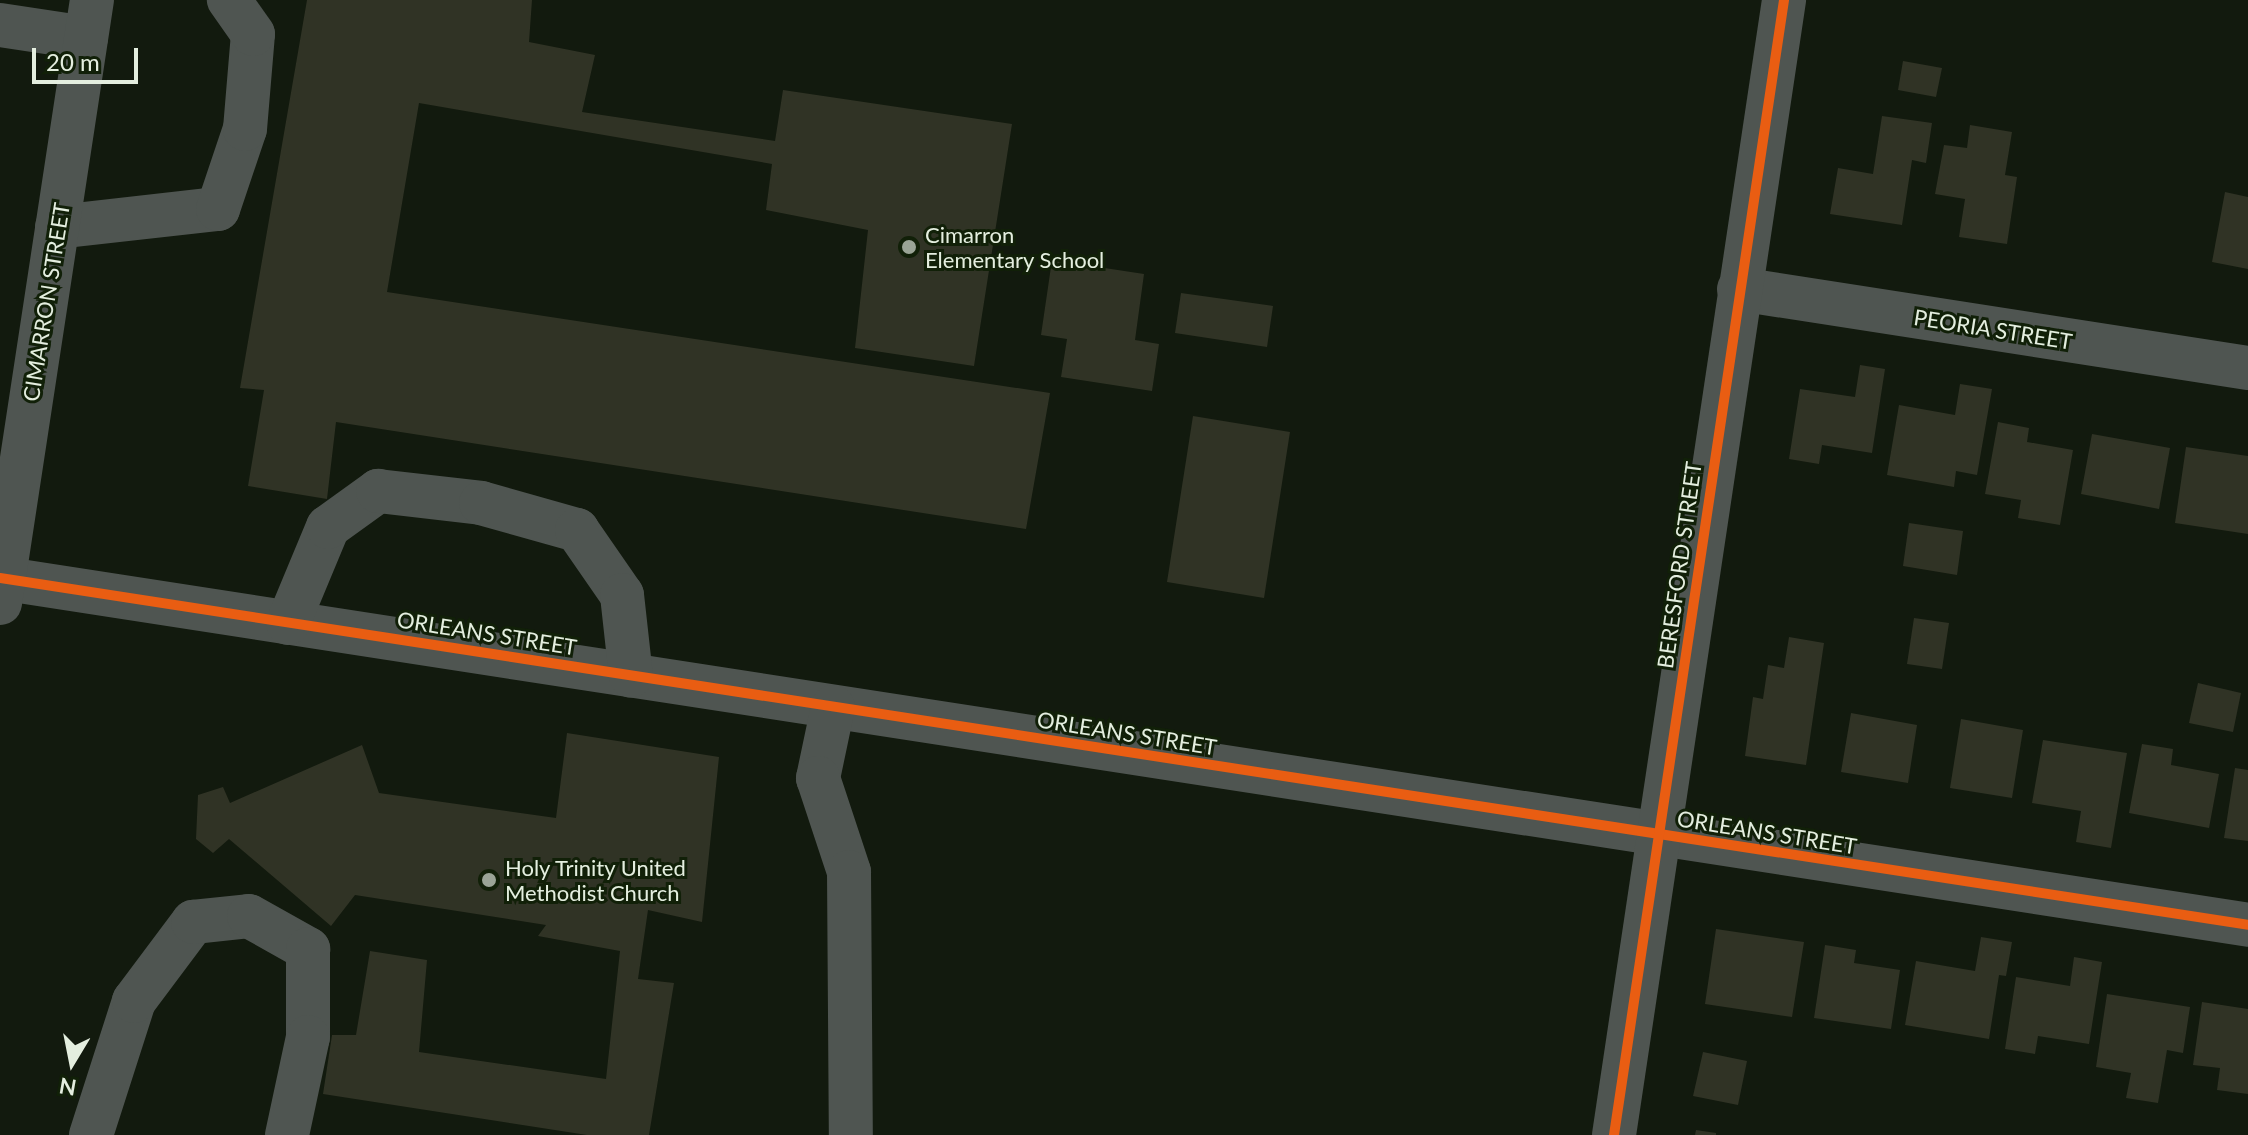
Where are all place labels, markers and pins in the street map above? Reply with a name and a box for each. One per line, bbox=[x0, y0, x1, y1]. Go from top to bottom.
place label: Cimarron Elementary School bbox=[925, 221, 1105, 272]
marker: Cimarron Elementary School bbox=[900, 238, 918, 256]
place label: Holy Trinity United Methodist Church bbox=[505, 854, 688, 906]
marker: Holy Trinity United Methodist Church bbox=[480, 871, 498, 889]

